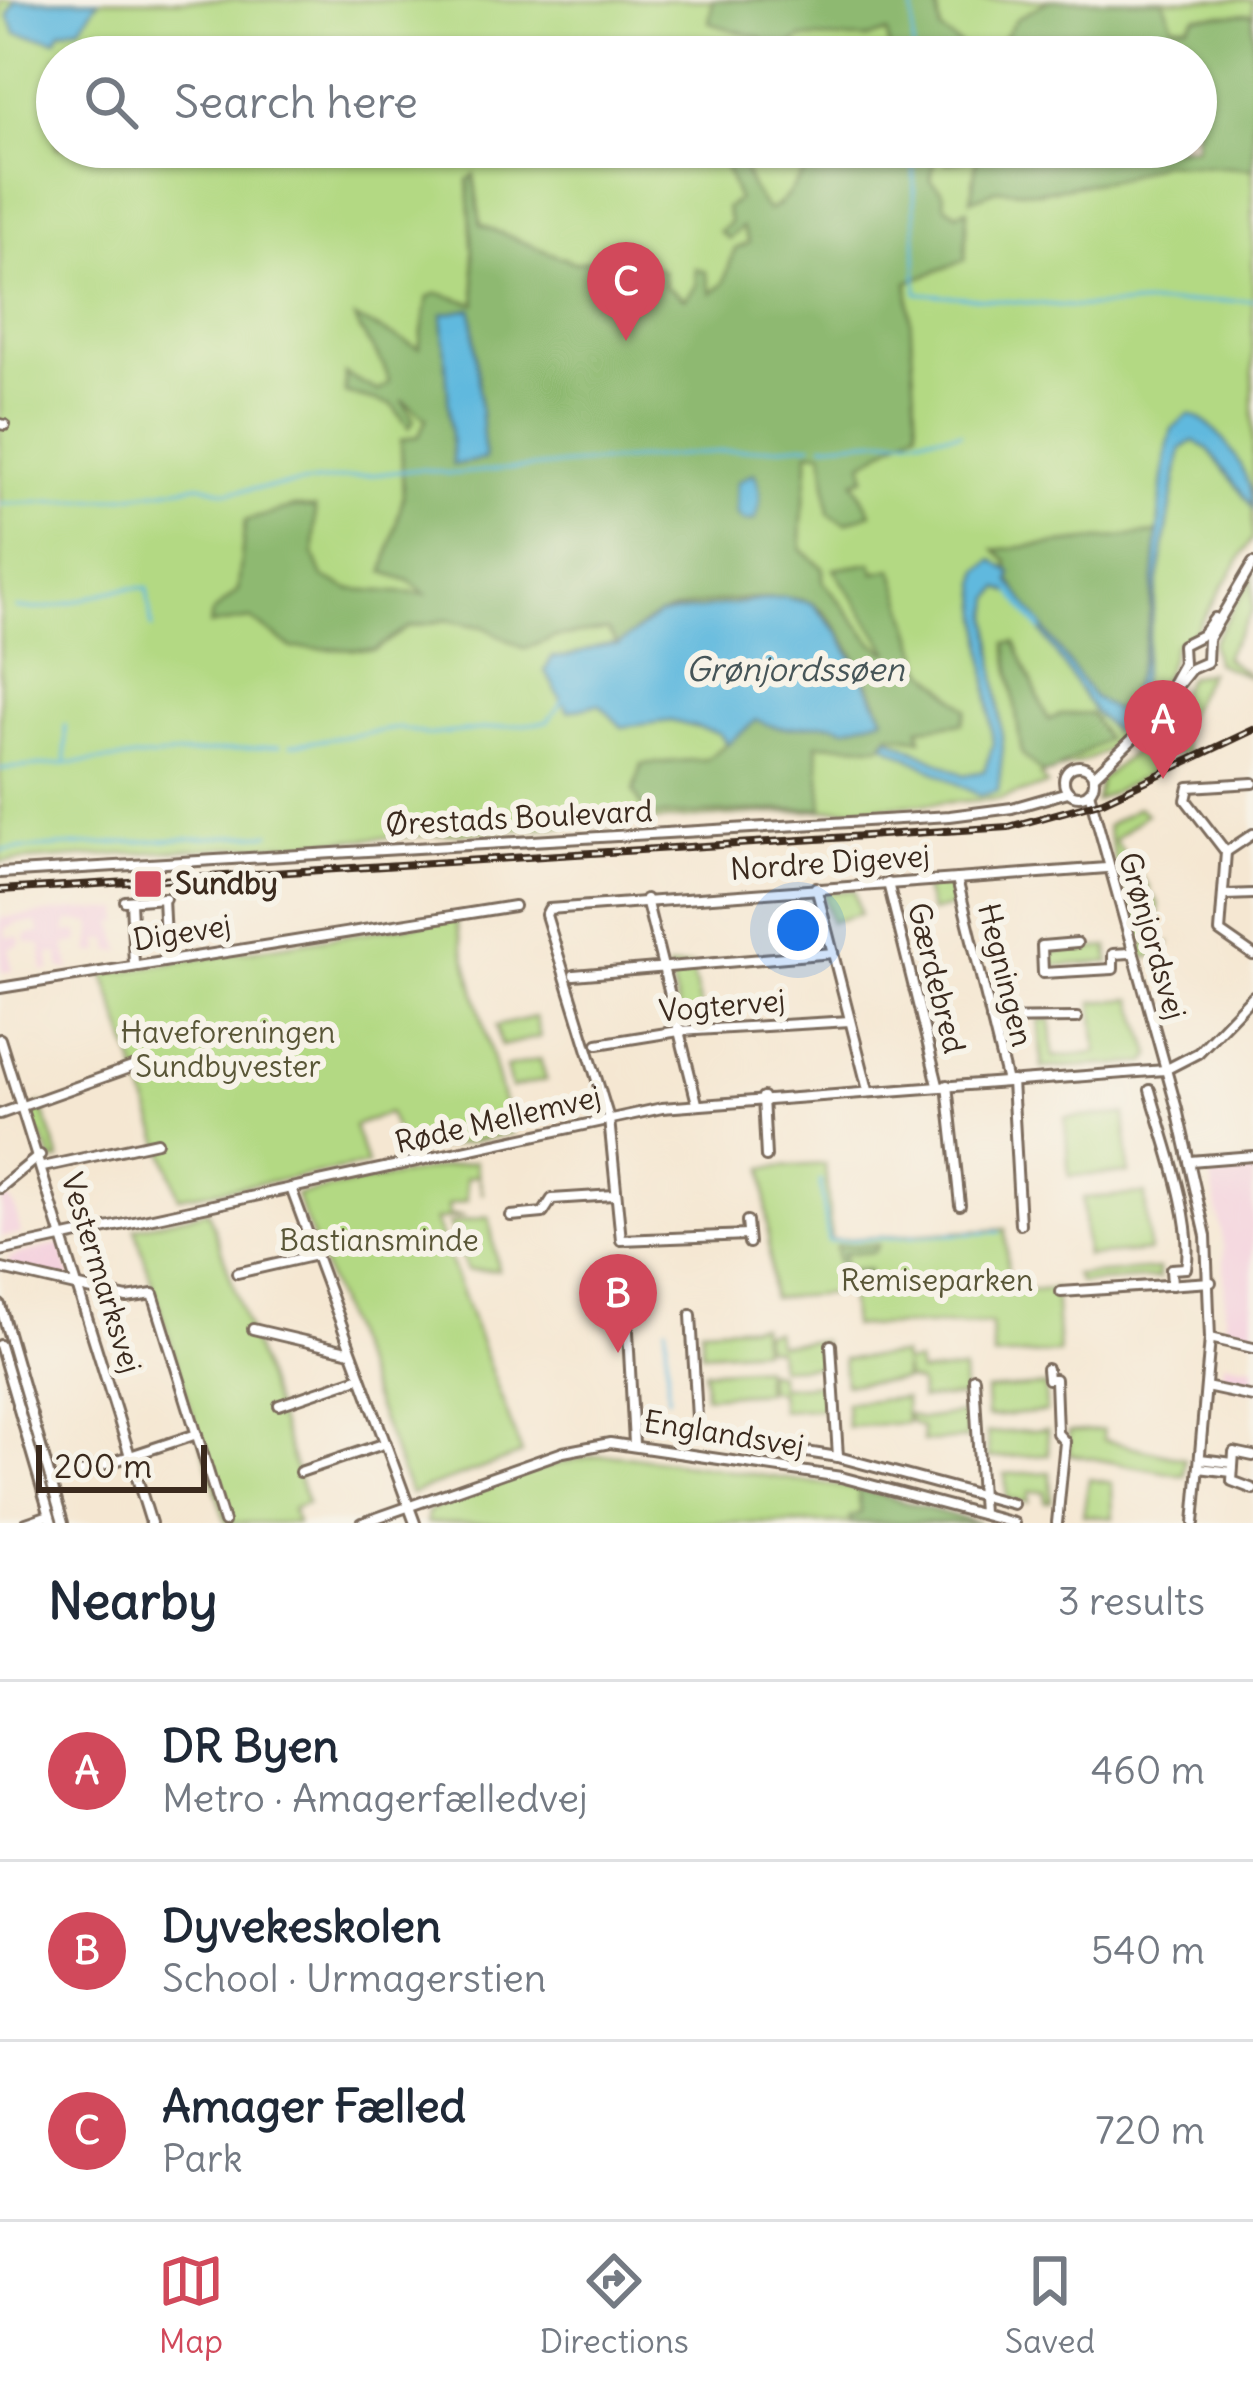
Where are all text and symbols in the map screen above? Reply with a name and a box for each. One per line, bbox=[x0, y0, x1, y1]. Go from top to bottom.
search box bbox=[36, 36, 1217, 168]
icon: search bbox=[78, 69, 144, 135]
text: Search here bbox=[174, 74, 418, 130]
pin: C bbox=[587, 242, 665, 341]
water label: Grønjordssøen bbox=[686, 648, 905, 690]
pin: A bbox=[1124, 680, 1202, 779]
street label: Ørestads Boulevard bbox=[384, 791, 653, 843]
street label: Nordre Digevej bbox=[729, 836, 931, 888]
street label: Grønjordsvej bbox=[1111, 848, 1195, 1024]
place label: Sundby bbox=[175, 864, 278, 902]
marker: Sundby bbox=[132, 868, 164, 900]
street label: Gærdebred bbox=[900, 898, 974, 1057]
street label: Hegningen bbox=[970, 899, 1042, 1050]
your location bbox=[768, 900, 828, 960]
street label: Digevej bbox=[130, 906, 233, 958]
street label: Vogtervej bbox=[657, 981, 787, 1029]
park label: Haveforeningen Sundbyvester bbox=[121, 1013, 335, 1085]
street label: Røde Mellemvej bbox=[391, 1077, 604, 1161]
street label: Vestermarksvej bbox=[53, 1168, 150, 1378]
park label: Bastiansminde bbox=[279, 1221, 479, 1259]
pin: B bbox=[579, 1254, 657, 1353]
park label: Remiseparken bbox=[841, 1261, 1033, 1299]
street label: Englandsvej bbox=[641, 1402, 807, 1464]
scale bar bbox=[36, 1439, 207, 1492]
text: 200 m bbox=[54, 1445, 152, 1487]
text: Nearby bbox=[48, 1569, 217, 1633]
text: 3 results bbox=[1058, 1577, 1205, 1626]
text: DR Byen bbox=[162, 1718, 339, 1774]
text: A bbox=[74, 1746, 100, 1795]
text: 460 m bbox=[1091, 1746, 1205, 1795]
text: Metro · Amagerfælledvej bbox=[162, 1774, 588, 1823]
text: Dyvekeskolen bbox=[162, 1898, 441, 1954]
text: B bbox=[74, 1926, 100, 1975]
text: 540 m bbox=[1091, 1926, 1205, 1975]
text: School · Urmagerstien bbox=[162, 1954, 546, 2003]
text: Amager Fælled bbox=[162, 2078, 466, 2134]
text: C bbox=[74, 2106, 100, 2155]
text: 720 m bbox=[1095, 2106, 1205, 2155]
text: Park bbox=[162, 2134, 243, 2183]
tab: Map bbox=[158, 2248, 224, 2362]
tab: Directions bbox=[540, 2248, 689, 2362]
tab: Saved bbox=[1005, 2248, 1095, 2362]

